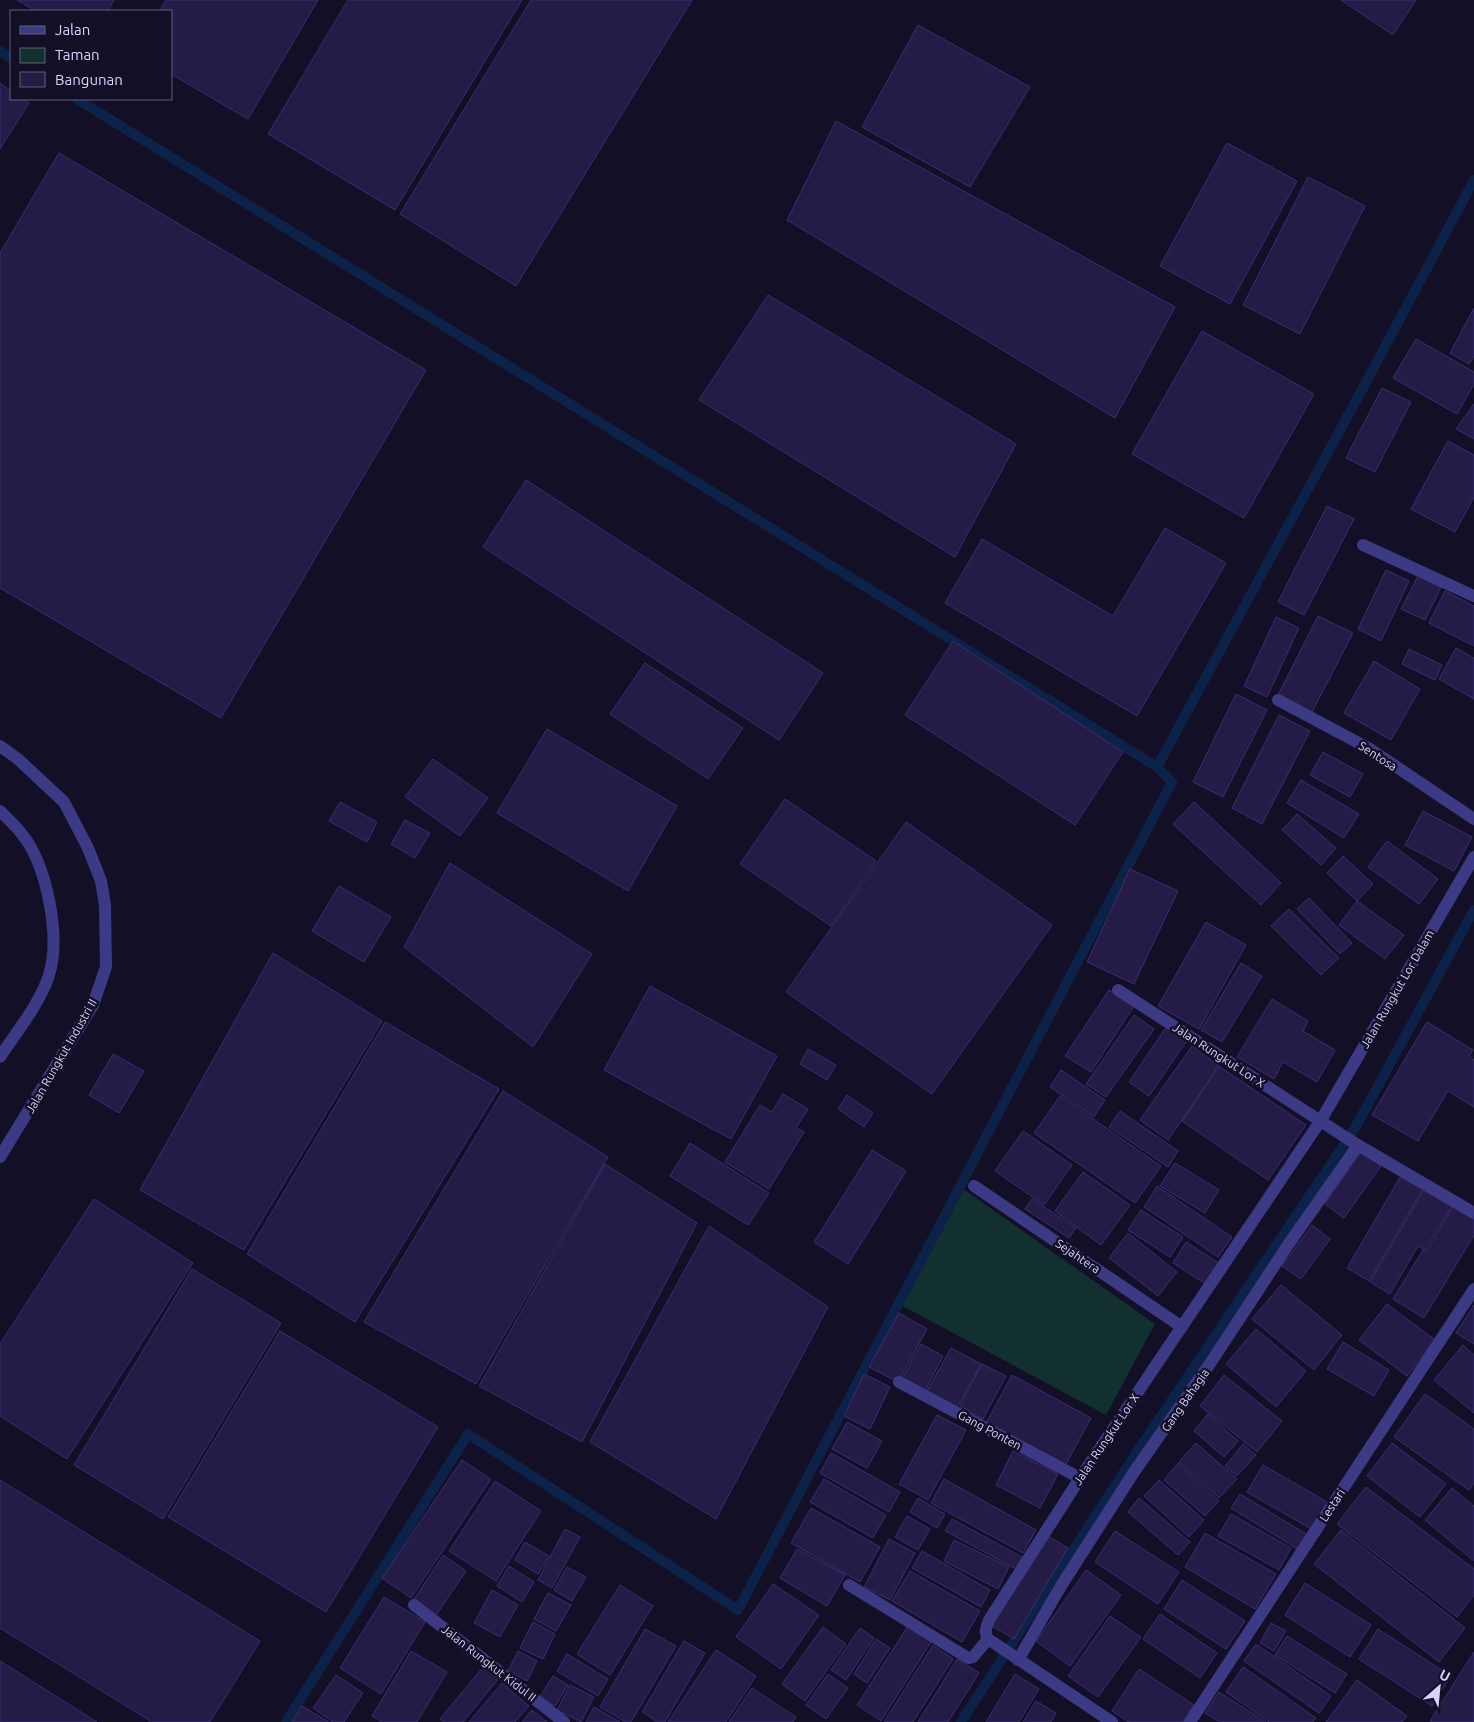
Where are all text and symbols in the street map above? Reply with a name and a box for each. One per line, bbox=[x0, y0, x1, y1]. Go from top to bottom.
legend bbox=[10, 10, 172, 100]
text: Jalan bbox=[55, 21, 90, 38]
text: Taman bbox=[55, 46, 100, 63]
text: Bangunan bbox=[55, 71, 123, 88]
street label: Sentosa bbox=[1356, 739, 1400, 773]
street label: Jalan Rungkut Lor Dalam bbox=[1358, 928, 1436, 1050]
street label: Jalan Rungkut Industri II bbox=[23, 997, 99, 1115]
street label: Jalan Rungkut Lor X bbox=[1170, 1020, 1268, 1090]
street label: Sejahtera bbox=[1053, 1236, 1103, 1276]
street label: Gang Bahagia bbox=[1159, 1366, 1211, 1434]
street label: Jalan Rungkut Lor X bbox=[1071, 1390, 1142, 1487]
street label: Gang Ponten bbox=[956, 1408, 1024, 1452]
street label: Lestari bbox=[1317, 1486, 1347, 1524]
street label: Jalan Rungkut Kidul II bbox=[439, 1622, 539, 1704]
north arrow bbox=[1414, 1662, 1464, 1712]
text: U bbox=[1437, 1666, 1453, 1685]

